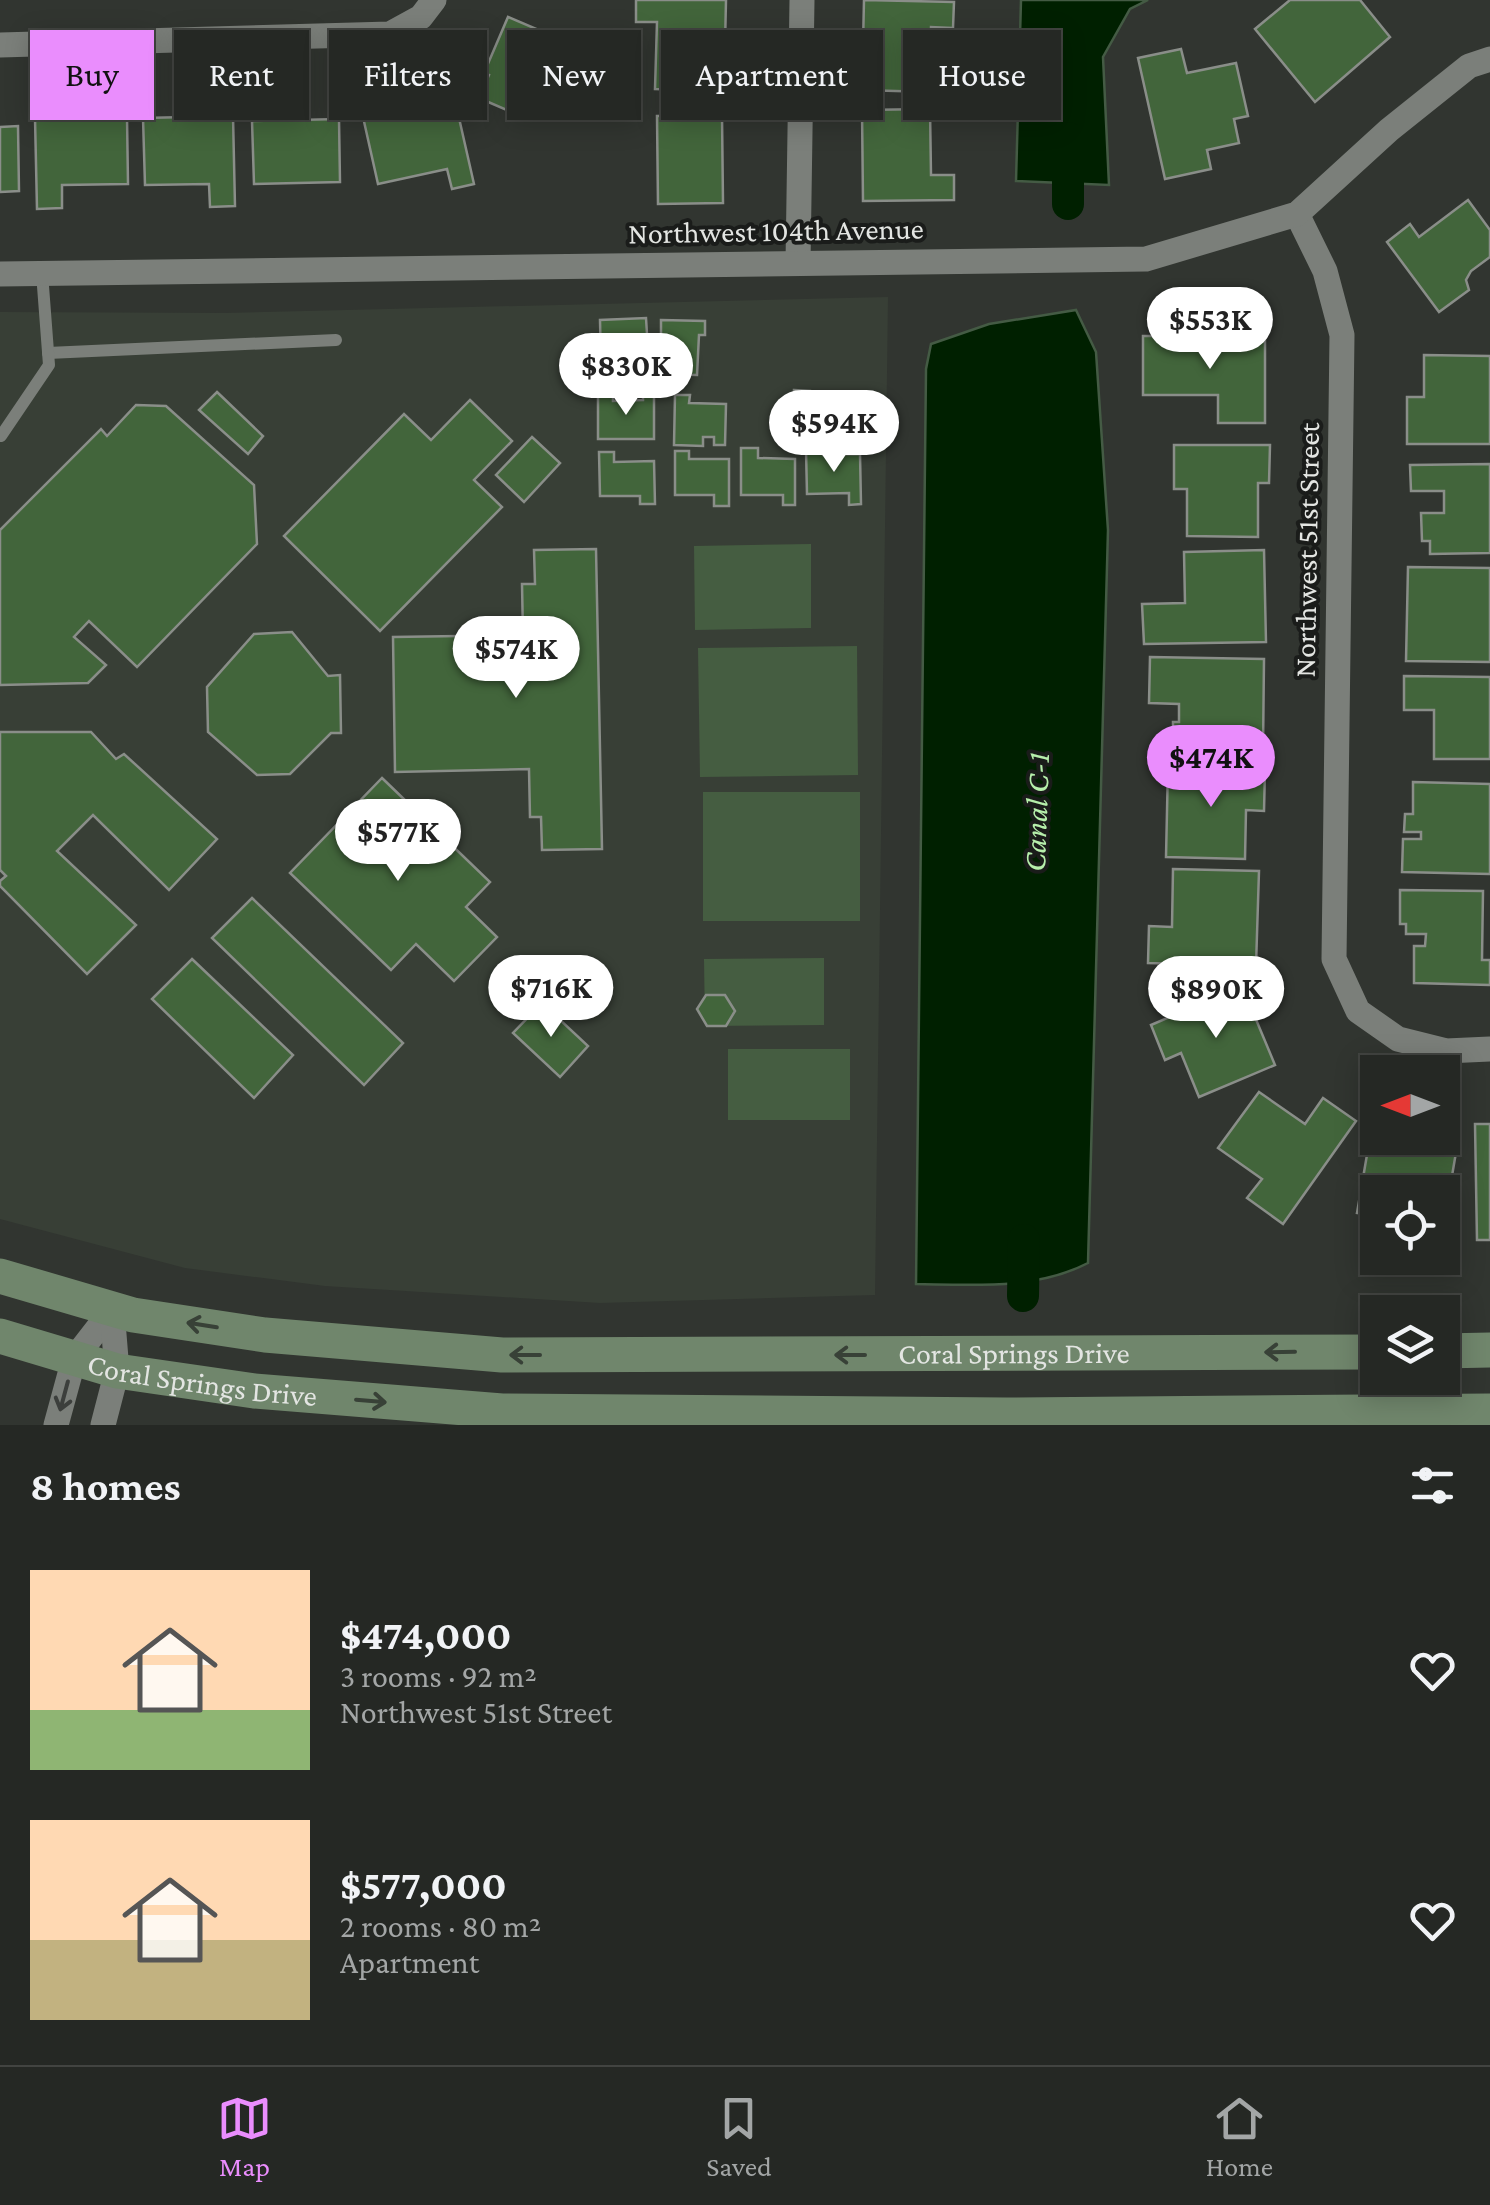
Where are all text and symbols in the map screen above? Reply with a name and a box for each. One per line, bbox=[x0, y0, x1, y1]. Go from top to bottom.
chip: Buy bbox=[30, 30, 154, 120]
chip: Rent bbox=[174, 30, 309, 120]
chip: Filters bbox=[329, 30, 487, 120]
chip: New bbox=[507, 30, 641, 120]
chip: Apartment bbox=[661, 30, 883, 120]
chip: House bbox=[903, 30, 1061, 120]
street label: Northwest 104th Avenue bbox=[628, 211, 924, 250]
pin: $553K bbox=[1140, 287, 1280, 372]
text: $553K bbox=[1169, 301, 1251, 337]
pin: $830K bbox=[556, 333, 696, 418]
text: $830K bbox=[581, 347, 671, 383]
pin: $594K bbox=[764, 390, 904, 475]
text: $594K bbox=[791, 404, 877, 440]
street label: Northwest 51st Street bbox=[1288, 421, 1325, 678]
pin: $574K bbox=[446, 616, 586, 701]
text: $574K bbox=[475, 630, 557, 666]
pin: $474K bbox=[1141, 725, 1281, 810]
text: $474K bbox=[1169, 739, 1253, 775]
water label: Canal C-1 bbox=[1016, 752, 1056, 872]
pin: $577K bbox=[328, 799, 468, 884]
text: $577K bbox=[357, 813, 439, 849]
pin: $716K bbox=[481, 955, 621, 1040]
pin: $890K bbox=[1146, 956, 1286, 1041]
text: $716K bbox=[510, 969, 592, 1005]
text: $890K bbox=[1170, 970, 1262, 1006]
north arrow bbox=[1360, 1055, 1460, 1155]
map controls bbox=[1360, 1055, 1460, 1395]
button: locate bbox=[1360, 1175, 1460, 1275]
button: layers bbox=[1360, 1295, 1460, 1395]
one-way arrow bbox=[186, 1315, 218, 1334]
street label: Coral Springs Drive bbox=[898, 1336, 1130, 1370]
one-way arrow bbox=[1265, 1343, 1297, 1362]
street label: Coral Springs Drive bbox=[84, 1346, 318, 1412]
one-way arrow bbox=[510, 1346, 542, 1364]
one-way arrow bbox=[835, 1346, 868, 1364]
one-way arrow bbox=[53, 1380, 72, 1411]
one-way arrow bbox=[354, 1391, 386, 1410]
icon: filters bbox=[1405, 1458, 1460, 1513]
text: 8 homes bbox=[30, 1462, 181, 1509]
icon: home bbox=[110, 1610, 230, 1730]
text: $474,000 bbox=[340, 1611, 512, 1658]
icon: heart bbox=[1405, 1643, 1460, 1698]
text: 3 rooms · 92 m² bbox=[340, 1658, 537, 1694]
text: Northwest 51st Street bbox=[340, 1694, 612, 1730]
icon: home bbox=[110, 1860, 230, 1980]
text: $577,000 bbox=[340, 1861, 507, 1908]
icon: heart bbox=[1405, 1893, 1460, 1948]
text: 2 rooms · 80 m² bbox=[340, 1908, 541, 1944]
text: Apartment bbox=[340, 1944, 479, 1980]
tab: Map bbox=[217, 2091, 272, 2182]
tab: Saved bbox=[706, 2091, 772, 2182]
tab: Home bbox=[1206, 2091, 1273, 2182]

